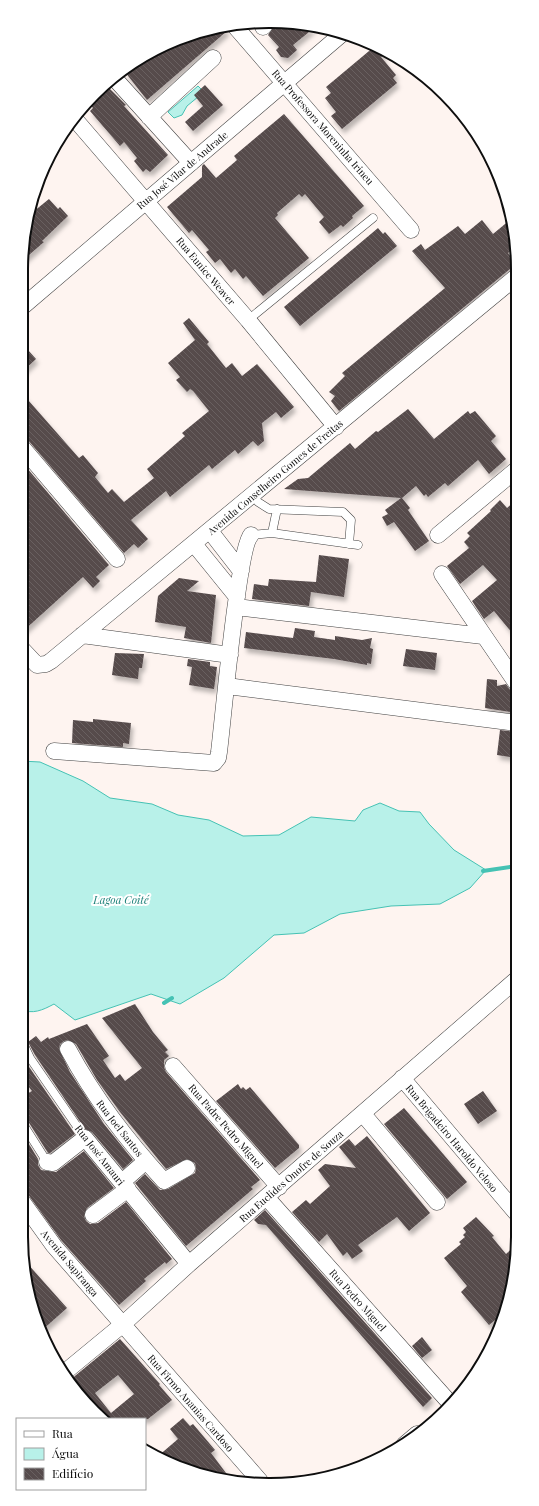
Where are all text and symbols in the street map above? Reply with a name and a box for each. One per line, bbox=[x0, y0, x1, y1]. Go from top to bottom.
street label: Rua Professora Moreninha Irineu bbox=[269, 66, 377, 188]
street label: Rua José Vilar de Andrade bbox=[134, 128, 230, 212]
street label: Rua Eunice Weaver bbox=[173, 234, 239, 309]
street label: Avenida Conselheiro Gomes de Freitas bbox=[204, 416, 346, 539]
water label: Lagoa Coité bbox=[92, 892, 150, 907]
street label: Rua Padre Pedro Miguel bbox=[185, 1081, 267, 1171]
street label: Rua Brigadeiro Haroldo Veloso bbox=[403, 1081, 502, 1195]
street label: Rua Joel Santos bbox=[93, 1097, 147, 1159]
street label: Rua José Amauri bbox=[72, 1122, 128, 1188]
street label: Rua Euclides Onofre de Souza bbox=[236, 1127, 346, 1225]
street label: Avenida Sapiranga bbox=[37, 1226, 102, 1299]
street label: Rua Pedro Miguel bbox=[326, 1266, 390, 1334]
street label: Rua Firmo Ananias Cardoso bbox=[145, 1351, 238, 1455]
legend bbox=[16, 1418, 146, 1490]
text: Rua bbox=[52, 1425, 73, 1441]
text: Água bbox=[51, 1445, 79, 1461]
text: Edifício bbox=[52, 1465, 94, 1481]

